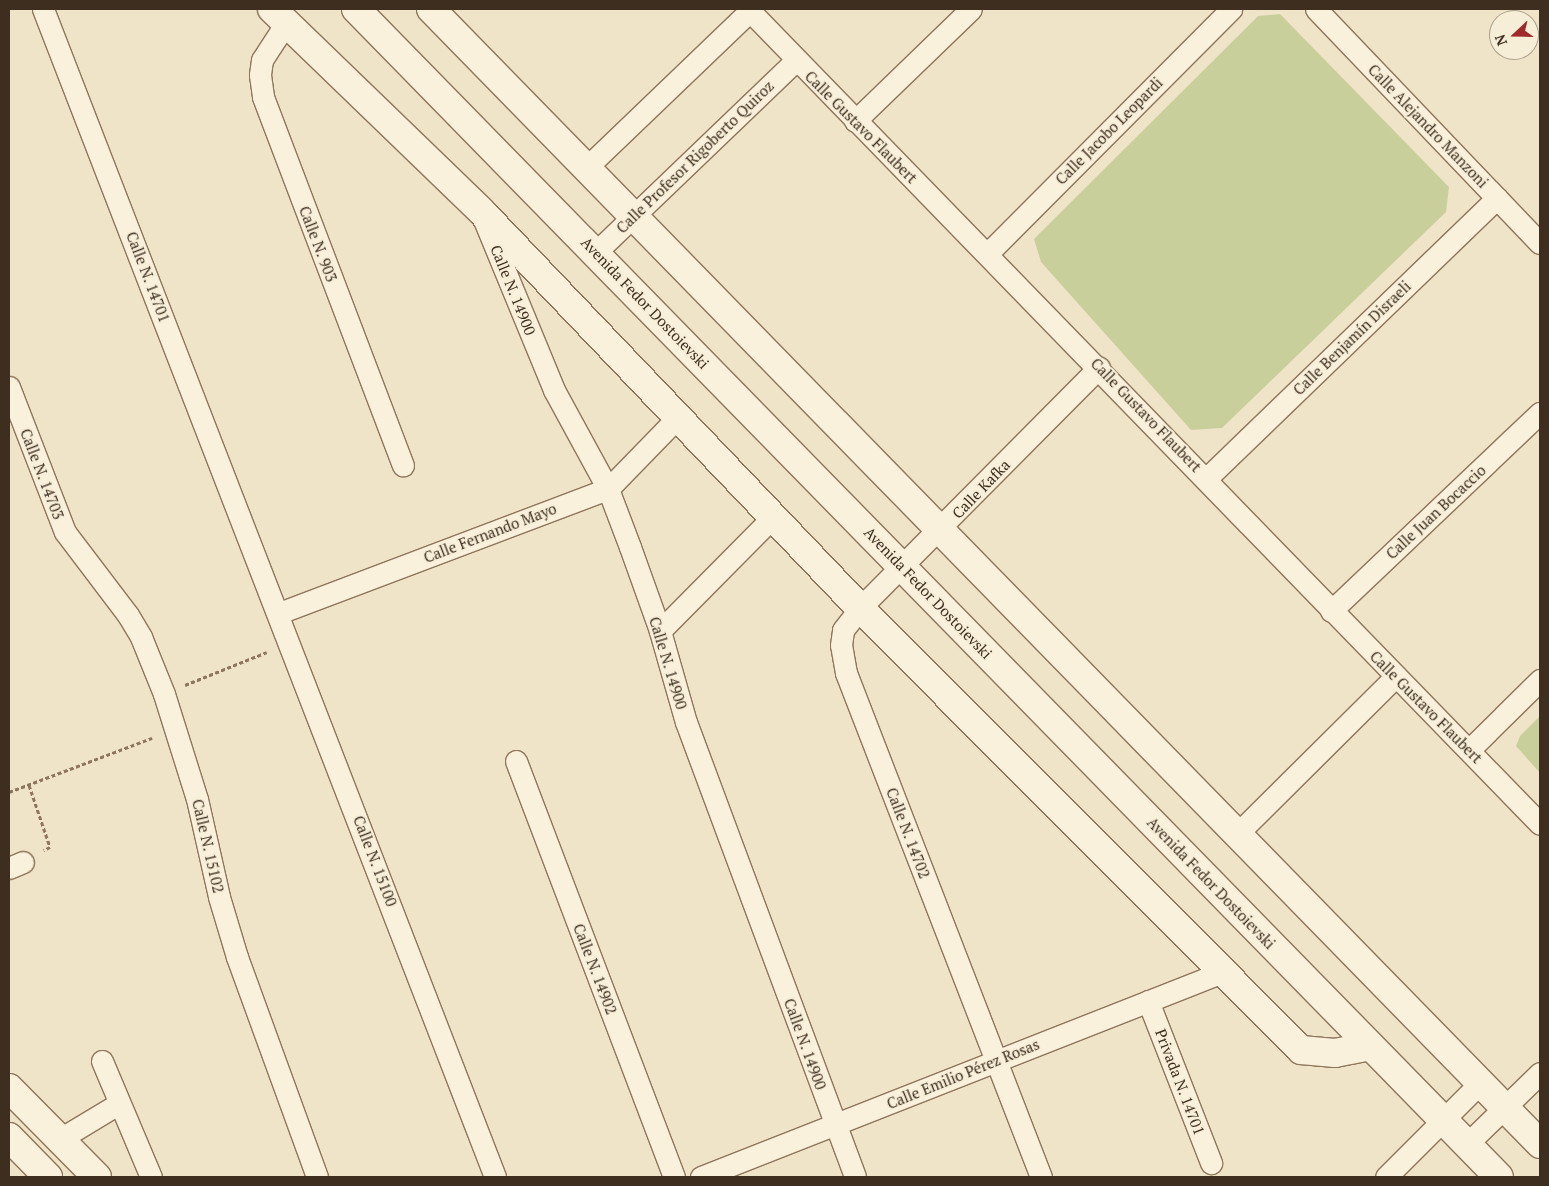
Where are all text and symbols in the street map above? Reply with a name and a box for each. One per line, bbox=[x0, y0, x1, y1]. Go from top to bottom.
north arrow bbox=[1489, 10, 1539, 60]
text: N bbox=[1490, 32, 1511, 49]
street label: Calle Alejandro Manzoni bbox=[1364, 60, 1492, 192]
street label: Calle Gustavo Flaubert bbox=[801, 67, 921, 187]
street label: Calle Jacobo Leopardi bbox=[1052, 74, 1166, 188]
street label: Calle Profesor Rigoberto Quiroz bbox=[613, 77, 777, 237]
street label: Calle N. 903 bbox=[295, 203, 341, 285]
street label: Calle N. 14701 bbox=[122, 229, 174, 325]
street label: Avenida Fedor Dostoievski bbox=[577, 233, 713, 373]
street label: Calle N. 14900 bbox=[487, 242, 539, 338]
street label: Calle Benjamín Disraeli bbox=[1289, 277, 1415, 399]
street label: Calle Gustavo Flaubert bbox=[1087, 354, 1205, 476]
street label: Calle N. 14703 bbox=[16, 426, 68, 522]
street label: Calle Kafka bbox=[948, 456, 1014, 522]
street label: Calle Juan Bocaccio bbox=[1382, 461, 1490, 563]
street label: Calle Fernando Mayo bbox=[421, 499, 559, 567]
street label: Avenida Fedor Dostoievski bbox=[860, 523, 996, 663]
street label: Calle N. 14900 bbox=[645, 614, 691, 712]
street label: Calle Gustavo Flaubert bbox=[1366, 647, 1486, 767]
street label: Calle N. 14702 bbox=[882, 785, 934, 881]
street label: Calle N. 15102 bbox=[188, 797, 228, 895]
street label: Calle N. 15100 bbox=[349, 813, 401, 909]
street label: Avenida Fedor Dostoievski bbox=[1143, 813, 1279, 953]
street label: Calle N. 14902 bbox=[569, 921, 621, 1017]
street label: Calle N. 14900 bbox=[780, 996, 830, 1092]
street label: Privada N. 14701 bbox=[1151, 1026, 1209, 1138]
street label: Calle Emilio Pérez Rosas bbox=[884, 1035, 1042, 1113]

